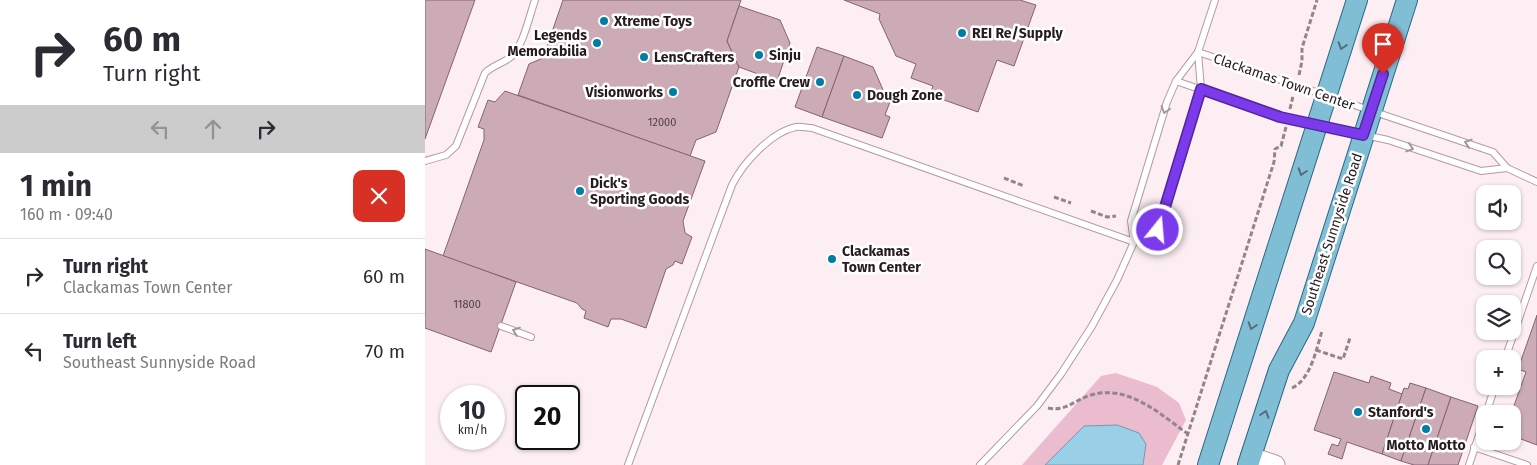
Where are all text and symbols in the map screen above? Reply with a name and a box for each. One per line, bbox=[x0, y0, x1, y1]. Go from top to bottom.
place label: Xtreme Toys bbox=[613, 13, 692, 30]
marker: Xtreme Toys bbox=[598, 15, 610, 27]
text: 60 m bbox=[103, 18, 181, 60]
icon: right bbox=[20, 20, 85, 85]
pin bbox=[1362, 23, 1404, 74]
place label: REI Re/Supply bbox=[972, 25, 1064, 42]
place label: Legends Memorabilia bbox=[507, 27, 587, 60]
marker: REI Re/Supply bbox=[956, 27, 968, 39]
icon: arrive bbox=[1369, 30, 1397, 58]
marker: Legends Memorabilia bbox=[591, 37, 603, 49]
one-way arrow bbox=[1337, 42, 1347, 50]
place label: Sinju bbox=[769, 47, 801, 64]
place label: LensCrafters bbox=[654, 49, 734, 66]
marker: Sinju bbox=[753, 49, 765, 61]
street label: Clackamas Town Center bbox=[1211, 50, 1357, 114]
marker: LensCrafters bbox=[638, 51, 650, 63]
text: Turn right bbox=[103, 60, 200, 87]
place label: Croffle Crew bbox=[733, 74, 811, 91]
marker: Croffle Crew bbox=[814, 76, 826, 88]
place label: Visionworks bbox=[584, 84, 663, 101]
marker: Visionworks bbox=[667, 86, 679, 98]
place label: Dough Zone bbox=[867, 87, 943, 104]
marker: Dough Zone bbox=[851, 89, 863, 101]
one-way arrow bbox=[1161, 105, 1171, 113]
icon: left bbox=[146, 115, 174, 143]
icon: ahead bbox=[199, 115, 227, 143]
icon: right bbox=[252, 115, 280, 143]
house number: 12000 bbox=[648, 116, 676, 129]
one-way arrow bbox=[1464, 139, 1472, 149]
one-way arrow bbox=[1406, 142, 1414, 152]
street label: Southeast Sunnyside Road bbox=[1298, 151, 1366, 317]
one-way arrow bbox=[1298, 167, 1308, 175]
text: 1 min bbox=[20, 168, 92, 204]
button: close bbox=[353, 170, 405, 222]
place label: Dick's Sporting Goods bbox=[590, 175, 689, 208]
marker: Dick's Sporting Goods bbox=[574, 185, 586, 197]
map controls bbox=[1476, 185, 1521, 450]
button: sound bbox=[1476, 185, 1521, 230]
position arrow bbox=[1131, 203, 1183, 255]
text: 160 m · 09:40 bbox=[20, 205, 113, 224]
button: search bbox=[1476, 240, 1521, 285]
place label: Clackamas Town Center bbox=[842, 243, 921, 276]
marker: Clackamas Town Center bbox=[826, 253, 838, 265]
text: Turn right bbox=[63, 255, 148, 278]
icon: right bbox=[20, 262, 48, 290]
text: 60 m bbox=[363, 265, 405, 288]
text: Clackamas Town Center bbox=[63, 278, 232, 297]
button: layers bbox=[1476, 295, 1521, 340]
house number: 11800 bbox=[453, 298, 481, 311]
one-way arrow bbox=[1248, 322, 1258, 330]
one-way arrow bbox=[512, 327, 521, 337]
text: Turn left bbox=[63, 330, 137, 353]
icon: left bbox=[20, 337, 48, 365]
text: 70 m bbox=[365, 340, 405, 363]
button: + bbox=[1476, 350, 1521, 395]
text: Southeast Sunnyside Road bbox=[63, 353, 256, 372]
speed limit sign: 20 bbox=[515, 385, 580, 450]
text: 10 bbox=[459, 396, 486, 426]
place label: Stanford's bbox=[1368, 404, 1434, 421]
button: − bbox=[1476, 405, 1521, 450]
marker: Stanford's bbox=[1352, 406, 1364, 418]
one-way arrow bbox=[1259, 410, 1269, 418]
text: km/h bbox=[458, 423, 487, 437]
marker: Motto Motto bbox=[1420, 423, 1432, 435]
place label: Motto Motto bbox=[1386, 437, 1466, 454]

